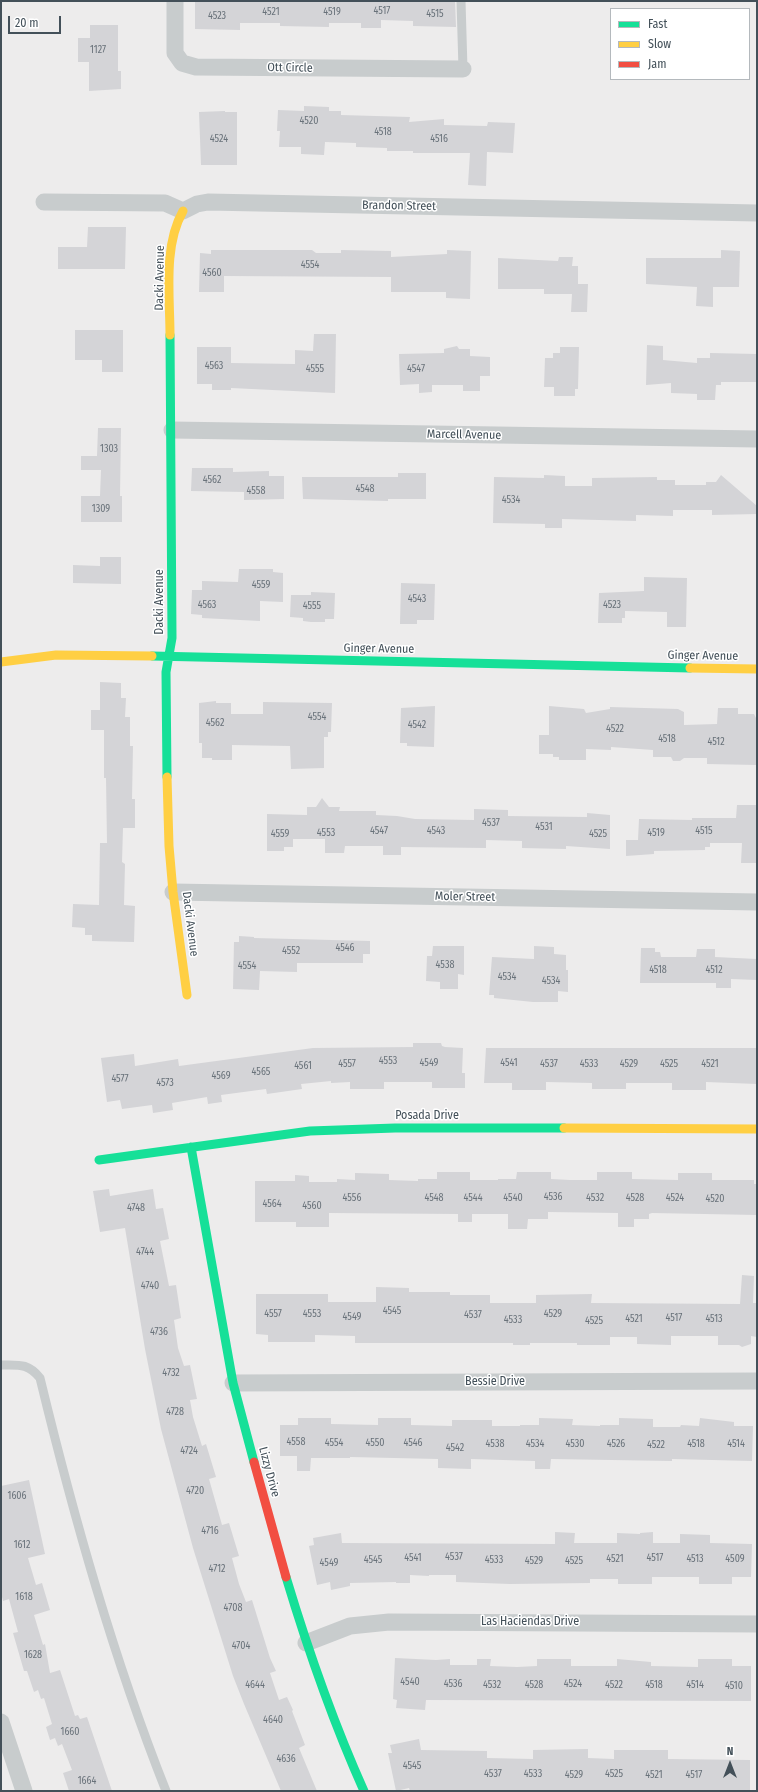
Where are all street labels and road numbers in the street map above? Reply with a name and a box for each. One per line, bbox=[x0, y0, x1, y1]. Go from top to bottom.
street label: Ott Circle bbox=[267, 60, 313, 76]
street label: Brandon Street bbox=[362, 198, 436, 214]
street label: Dacki Avenue bbox=[152, 245, 168, 311]
street label: Marcell Avenue bbox=[427, 427, 501, 443]
street label: Dacki Avenue bbox=[153, 569, 167, 635]
street label: Ginger Avenue bbox=[344, 641, 414, 657]
street label: Ginger Avenue bbox=[668, 648, 738, 664]
street label: Moler Street bbox=[435, 889, 495, 905]
street label: Dacki Avenue bbox=[179, 891, 201, 957]
street label: Posada Drive bbox=[395, 1109, 459, 1123]
street label: Bessie Drive bbox=[465, 1375, 525, 1389]
street label: Lizzy Drive bbox=[255, 1445, 283, 1499]
street label: Las Haciendas Drive bbox=[481, 1615, 579, 1629]

